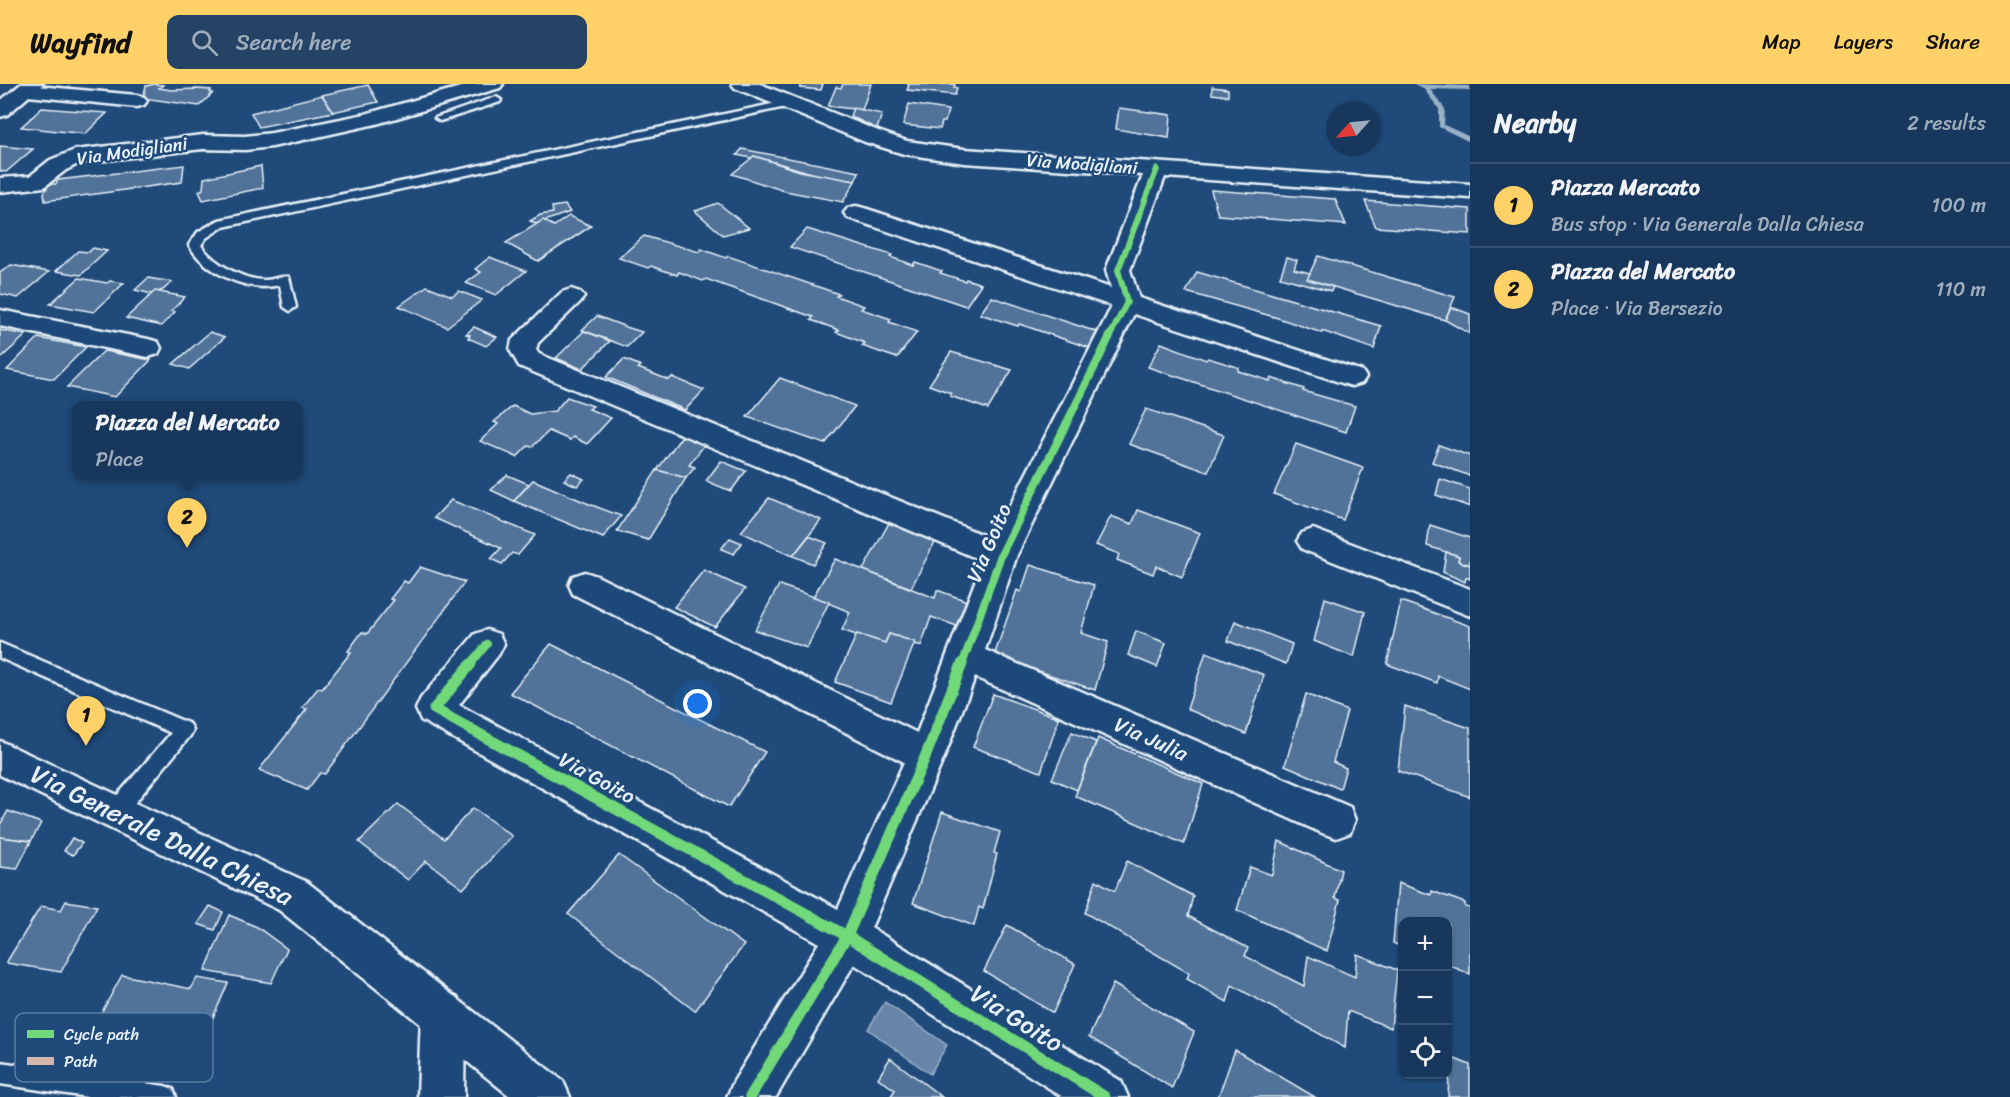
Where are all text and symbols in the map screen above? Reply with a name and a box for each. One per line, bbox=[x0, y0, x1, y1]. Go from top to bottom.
search box bbox=[167, 15, 587, 69]
text: Wayfind bbox=[30, 18, 131, 67]
text: Search here bbox=[236, 23, 352, 62]
text: Map bbox=[1762, 23, 1801, 61]
text: Layers bbox=[1834, 23, 1893, 61]
text: Share bbox=[1926, 23, 1980, 61]
icon: search bbox=[188, 26, 221, 59]
text: Nearby bbox=[1494, 100, 1576, 146]
north arrow bbox=[1326, 102, 1380, 156]
text: 2 results bbox=[1907, 106, 1986, 141]
street label: Via Modigliani bbox=[75, 127, 190, 175]
street label: Via Modigliani bbox=[1026, 144, 1140, 184]
text: Piazza Mercato bbox=[1551, 168, 1700, 207]
text: 1 bbox=[1509, 188, 1518, 223]
text: 100 m bbox=[1932, 188, 1986, 223]
text: Bus stop · Via Generale Dalla Chiesa bbox=[1551, 207, 1864, 242]
text: Piazza del Mercato bbox=[1551, 252, 1735, 291]
text: 2 bbox=[1508, 272, 1519, 307]
text: 110 m bbox=[1936, 272, 1986, 307]
text: Place · Via Bersezio bbox=[1551, 291, 1723, 326]
popup bbox=[72, 401, 303, 479]
text: Piazza del Mercato bbox=[95, 403, 280, 442]
text: Place bbox=[95, 442, 144, 477]
street label: Via Goito bbox=[955, 497, 1023, 589]
pin: 2 bbox=[168, 498, 207, 548]
your location bbox=[683, 689, 712, 718]
pin: 1 bbox=[66, 696, 106, 746]
street label: Via Julia bbox=[1108, 706, 1195, 772]
street label: Via Goito bbox=[551, 741, 643, 815]
street label: Via Generale Dalla Chiesa bbox=[23, 751, 302, 919]
map controls bbox=[1398, 917, 1452, 1079]
button: + bbox=[1398, 917, 1452, 971]
street label: Via Goito bbox=[961, 971, 1073, 1065]
button: − bbox=[1398, 971, 1452, 1025]
legend bbox=[15, 1013, 213, 1082]
text: Cycle path bbox=[64, 1020, 139, 1049]
button: locate bbox=[1398, 1025, 1452, 1079]
text: Path bbox=[64, 1047, 97, 1076]

